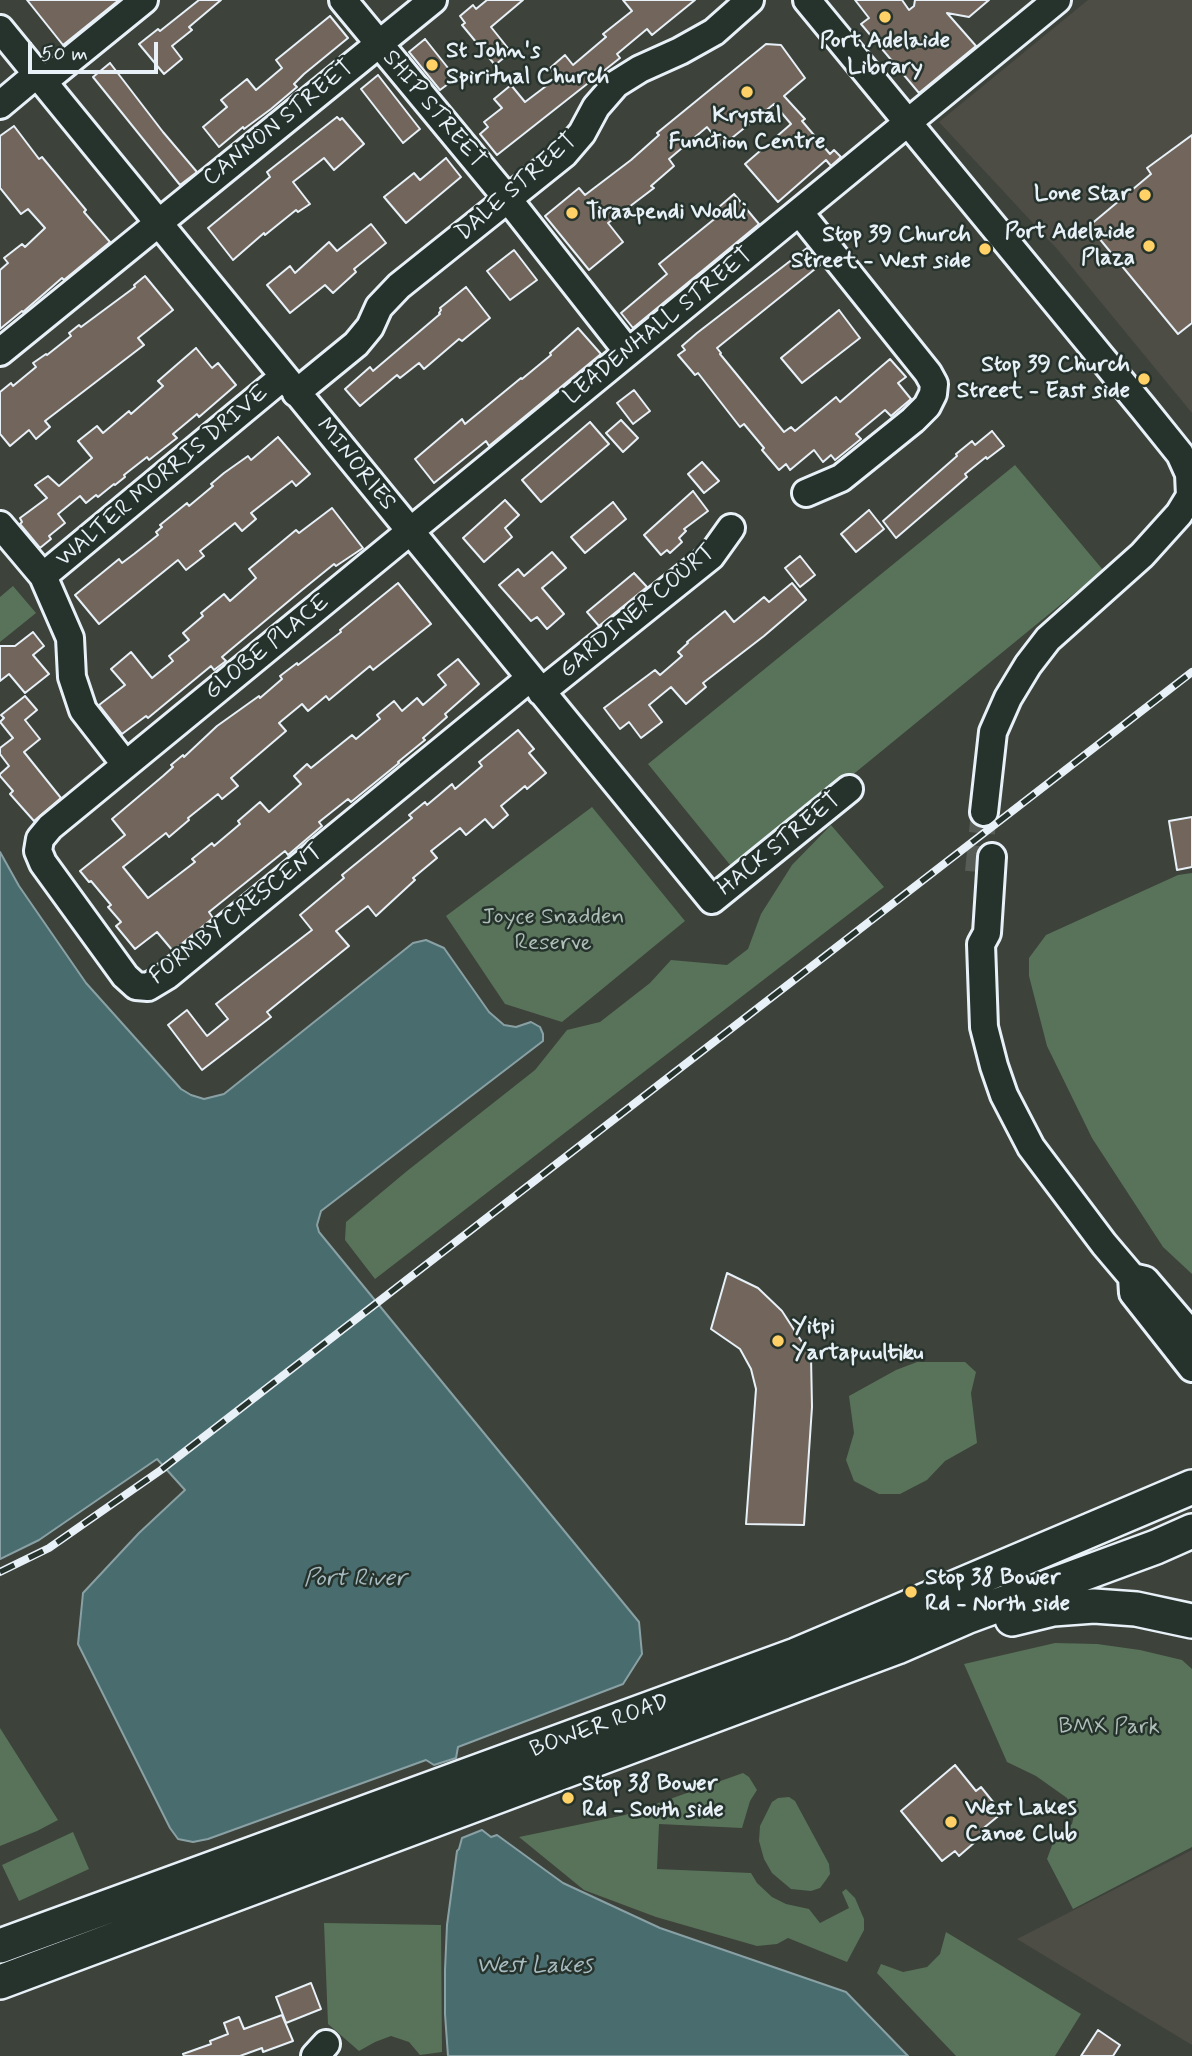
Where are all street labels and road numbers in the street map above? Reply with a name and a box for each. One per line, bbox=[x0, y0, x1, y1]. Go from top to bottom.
street label: SHIP STREET bbox=[376, 45, 490, 175]
street label: CANNON STREET bbox=[198, 55, 360, 193]
street label: DALE STREET bbox=[451, 128, 583, 248]
street label: LEADENHALL STREET bbox=[559, 242, 759, 412]
street label: WALTER MORRIS DRIVE bbox=[51, 380, 275, 574]
street label: MINORIES bbox=[309, 413, 401, 517]
street label: GARDINER COURT bbox=[555, 539, 721, 685]
street label: GLOBE PLACE bbox=[200, 589, 336, 707]
street label: HACK STREET bbox=[713, 787, 847, 903]
street label: FORMBY CRESCENT bbox=[145, 839, 329, 991]
street label: BOWER ROAD bbox=[527, 1689, 673, 1765]

